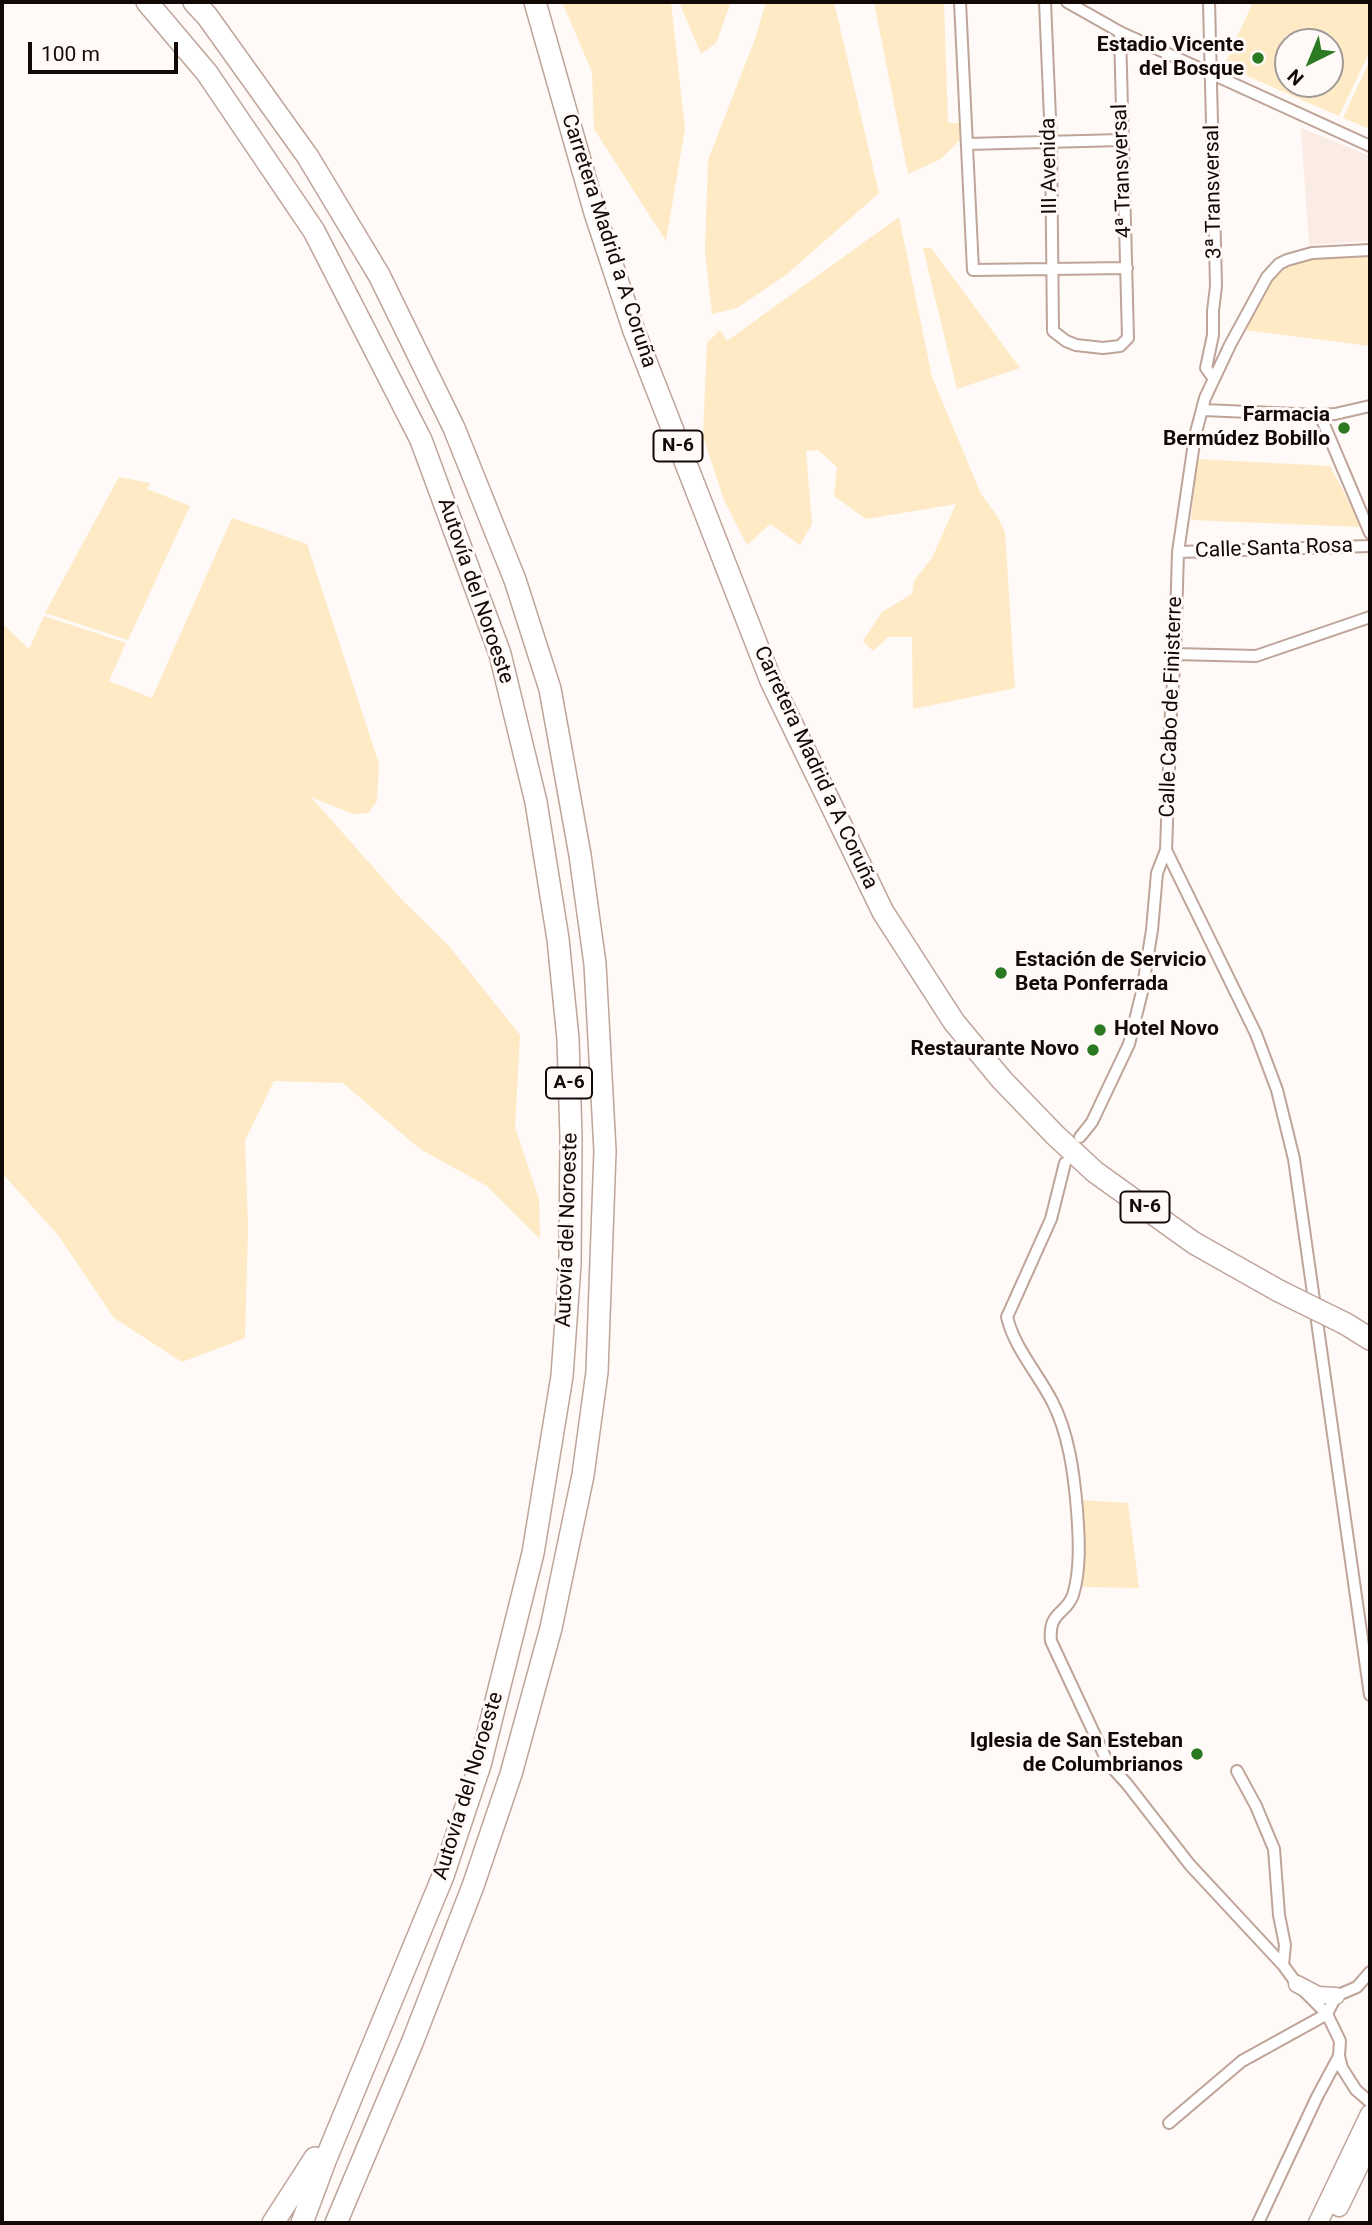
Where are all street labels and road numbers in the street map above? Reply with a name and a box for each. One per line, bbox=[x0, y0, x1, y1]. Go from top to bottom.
street label: 4ª Transversal bbox=[1108, 103, 1138, 239]
street label: Carretera Madrid a A Coruña bbox=[555, 111, 661, 371]
street label: III Avenida bbox=[1037, 117, 1063, 215]
street label: 3ª Transversal bbox=[1200, 125, 1228, 259]
road number: N-6 bbox=[654, 430, 702, 462]
street label: Autovía del Noroeste bbox=[431, 495, 519, 687]
street label: Calle Santa Rosa bbox=[1195, 534, 1353, 564]
street label: Calle Cabo de Finisterre bbox=[1156, 596, 1188, 818]
street label: Carretera Madrid a A Coruña bbox=[748, 642, 882, 894]
road number: A-6 bbox=[546, 1068, 592, 1098]
street label: Autovía del Noroeste bbox=[552, 1132, 584, 1328]
road number: N-6 bbox=[1120, 1191, 1170, 1222]
street label: Autovía del Noroeste bbox=[428, 1689, 510, 1883]

